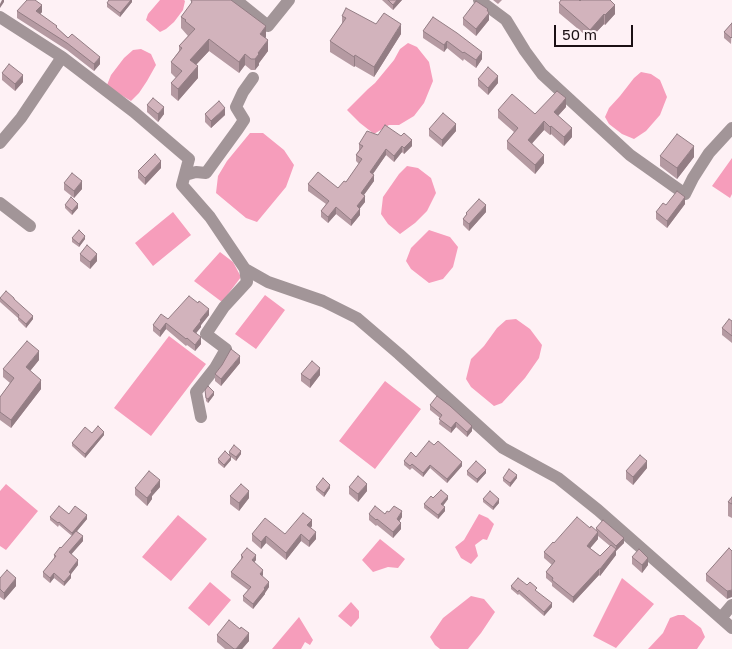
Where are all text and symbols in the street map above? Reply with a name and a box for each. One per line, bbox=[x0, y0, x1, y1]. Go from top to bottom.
scale bar bbox=[557, 15, 636, 47]
text: 50 m bbox=[562, 25, 597, 43]

